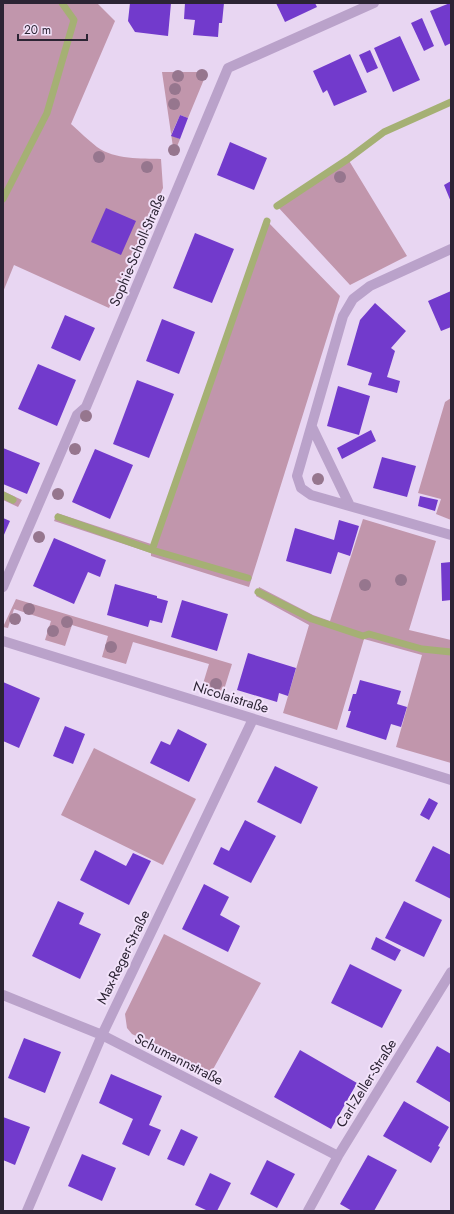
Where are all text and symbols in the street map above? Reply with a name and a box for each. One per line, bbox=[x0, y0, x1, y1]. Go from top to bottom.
scale bar bbox=[18, 16, 87, 42]
text: 20 m bbox=[24, 21, 51, 39]
street label: Sophie-Scholl-Straße bbox=[104, 190, 170, 310]
street label: Nicolaistraße bbox=[191, 676, 271, 718]
street label: Max-Reger-Straße bbox=[92, 907, 154, 1007]
street label: Schumannstraße bbox=[131, 1028, 227, 1090]
street label: Carl-Zeller-Straße bbox=[331, 1035, 401, 1131]

